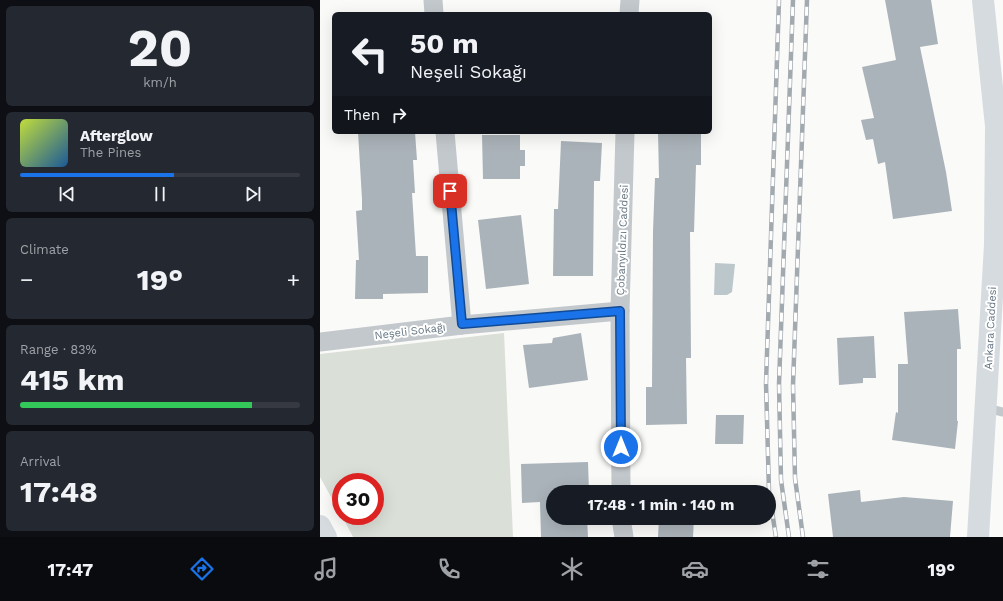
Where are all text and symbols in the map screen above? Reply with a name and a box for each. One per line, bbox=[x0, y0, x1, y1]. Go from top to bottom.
text: 20 bbox=[128, 18, 192, 79]
text: 50 m bbox=[410, 27, 479, 60]
icon: left bbox=[344, 28, 396, 80]
text: Neşeli Sokağı bbox=[410, 61, 527, 82]
text: km/h bbox=[143, 75, 177, 90]
icon: right bbox=[388, 104, 410, 126]
text: Then bbox=[344, 106, 380, 124]
text: Afterglow bbox=[80, 127, 153, 145]
text: The Pines bbox=[80, 145, 141, 160]
pin bbox=[433, 174, 467, 208]
icon: arrive bbox=[439, 180, 461, 202]
icon: previous bbox=[56, 183, 78, 205]
icon: pause bbox=[149, 183, 171, 205]
icon: next bbox=[242, 183, 264, 205]
street label: Çobanyıldızı Caddesi bbox=[614, 184, 631, 296]
text: Climate bbox=[20, 242, 69, 257]
text: 19° bbox=[137, 262, 183, 297]
text: − bbox=[20, 267, 33, 292]
text: + bbox=[287, 267, 300, 292]
street label: Ankara Caddesi bbox=[982, 286, 999, 370]
street label: Neşeli Sokağı bbox=[374, 321, 446, 342]
text: Range · 83% bbox=[20, 342, 97, 357]
text: 415 km bbox=[20, 362, 125, 397]
position arrow bbox=[600, 426, 642, 468]
text: Arrival bbox=[20, 454, 61, 469]
speed limit sign: 30 bbox=[332, 473, 384, 525]
text: 17:48 bbox=[20, 474, 98, 509]
text: 17:48 · 1 min · 140 m bbox=[588, 496, 734, 514]
icon: directions bbox=[188, 555, 216, 583]
icon: music bbox=[312, 555, 340, 583]
icon: phone bbox=[435, 555, 463, 583]
icon: climate bbox=[558, 555, 586, 583]
icon: car bbox=[681, 555, 709, 583]
icon: filters bbox=[804, 555, 832, 583]
text: 17:47 bbox=[48, 559, 93, 580]
text: 19° bbox=[928, 559, 955, 580]

